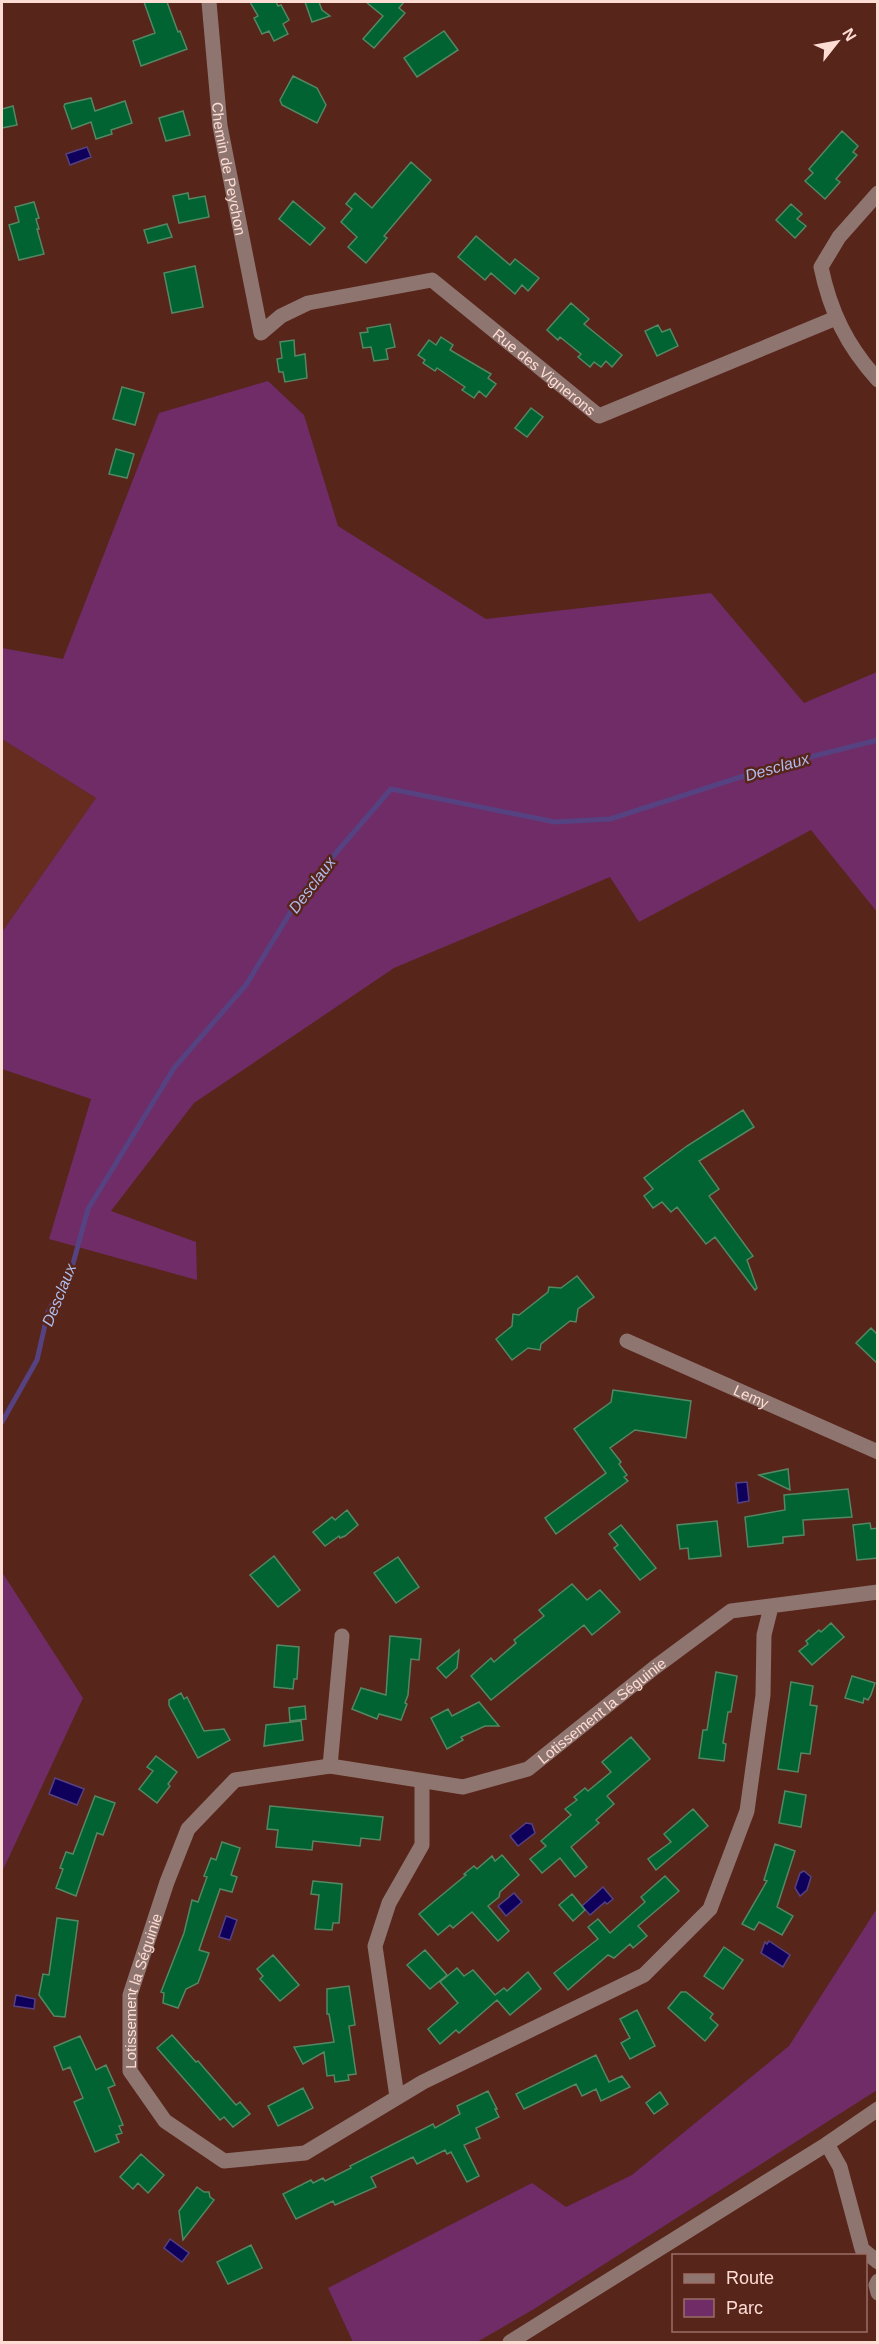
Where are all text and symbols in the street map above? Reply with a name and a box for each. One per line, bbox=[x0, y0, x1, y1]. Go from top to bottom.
north arrow bbox=[807, 12, 867, 72]
text: N bbox=[839, 25, 860, 44]
street label: Chemin de Peychon bbox=[209, 101, 250, 237]
street label: Rue des Vignerons bbox=[490, 325, 599, 418]
water label: Desclaux bbox=[743, 749, 812, 784]
water label: Desclaux bbox=[285, 853, 339, 916]
water label: Desclaux bbox=[39, 1260, 80, 1329]
street label: Lemy bbox=[731, 1381, 772, 1411]
street label: Lotissement la Séguinie bbox=[534, 1654, 669, 1767]
street label: Lotissement la Séguinie bbox=[122, 1911, 165, 2069]
legend bbox=[672, 2254, 867, 2332]
text: Route bbox=[726, 2268, 774, 2288]
text: Parc bbox=[726, 2298, 763, 2318]

